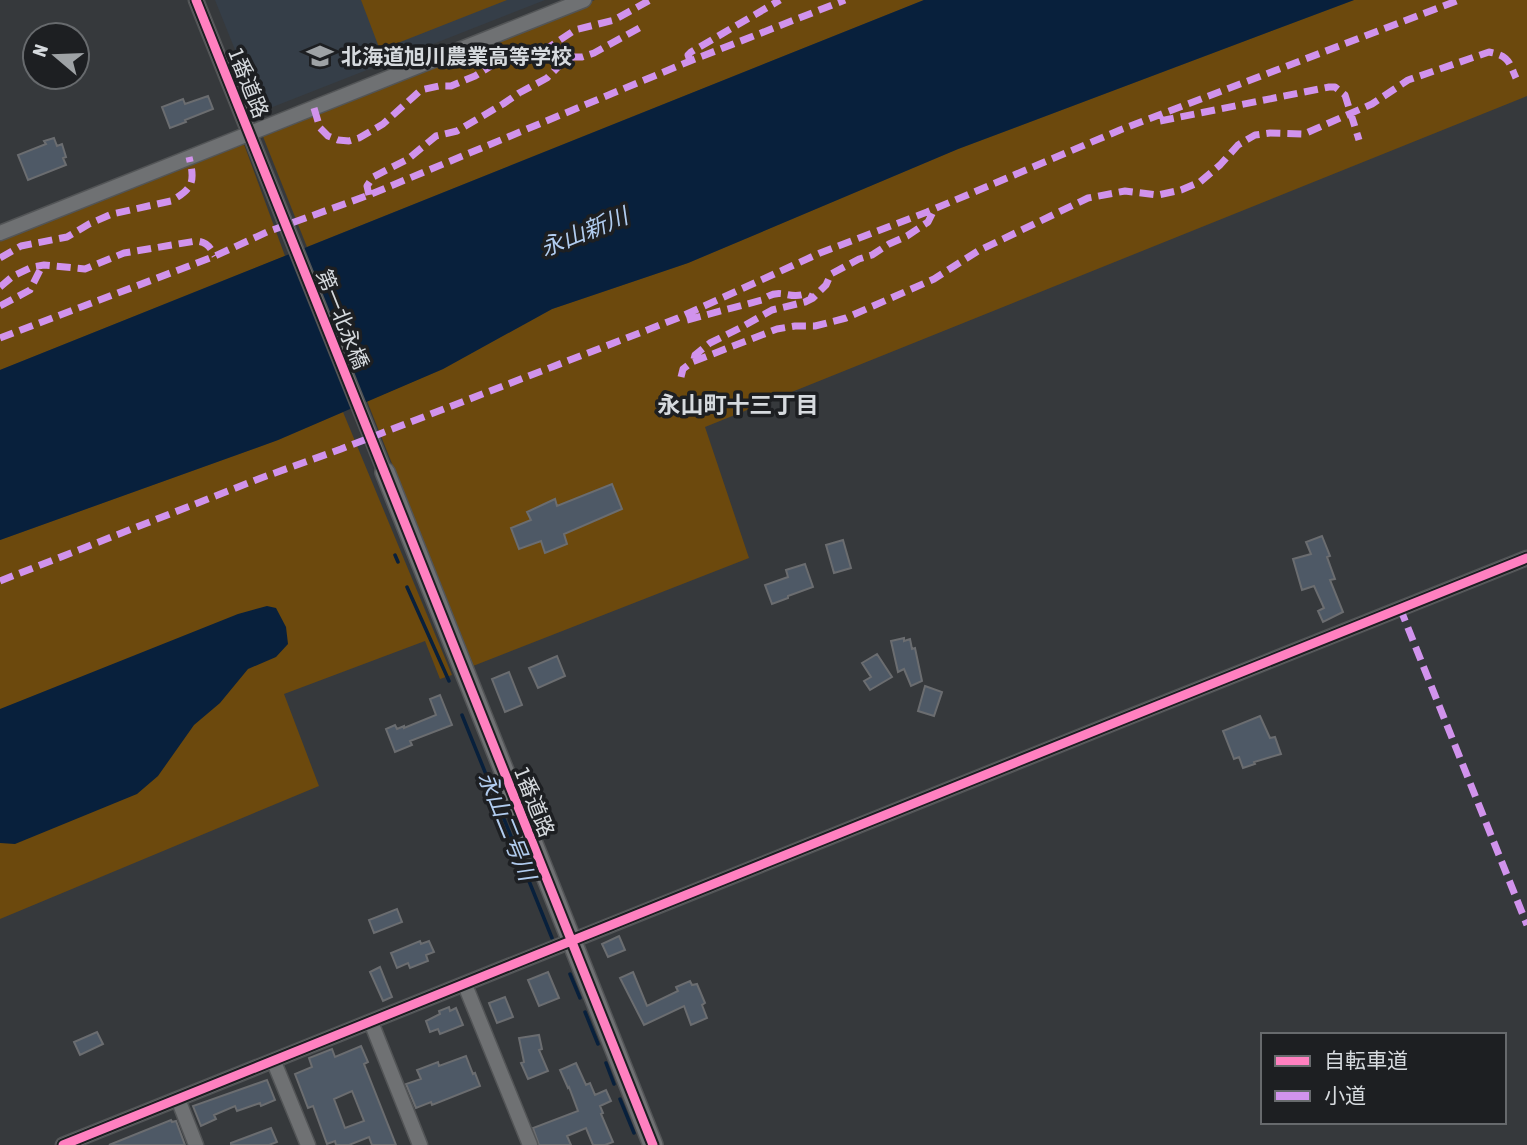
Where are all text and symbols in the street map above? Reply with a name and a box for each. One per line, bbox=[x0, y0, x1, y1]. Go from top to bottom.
north arrow bbox=[21, 21, 91, 91]
school or university icon: 北海道旭川農業高等学校 bbox=[305, 41, 335, 71]
text: N bbox=[28, 42, 52, 59]
place label: 北海道旭川農業高等学校 bbox=[341, 44, 572, 68]
street label: 1番道路 bbox=[224, 45, 274, 121]
water label: 永山新川 bbox=[536, 202, 634, 261]
street label: 第一北永橋 bbox=[312, 266, 374, 372]
district label: 永山町十三丁目 bbox=[658, 392, 819, 418]
street label: 1番道路 bbox=[510, 764, 560, 840]
water label: 永山二号川 bbox=[473, 768, 542, 887]
legend bbox=[1261, 1033, 1506, 1124]
text: 自転車道 bbox=[1324, 1048, 1408, 1072]
text: 小道 bbox=[1324, 1083, 1366, 1107]

